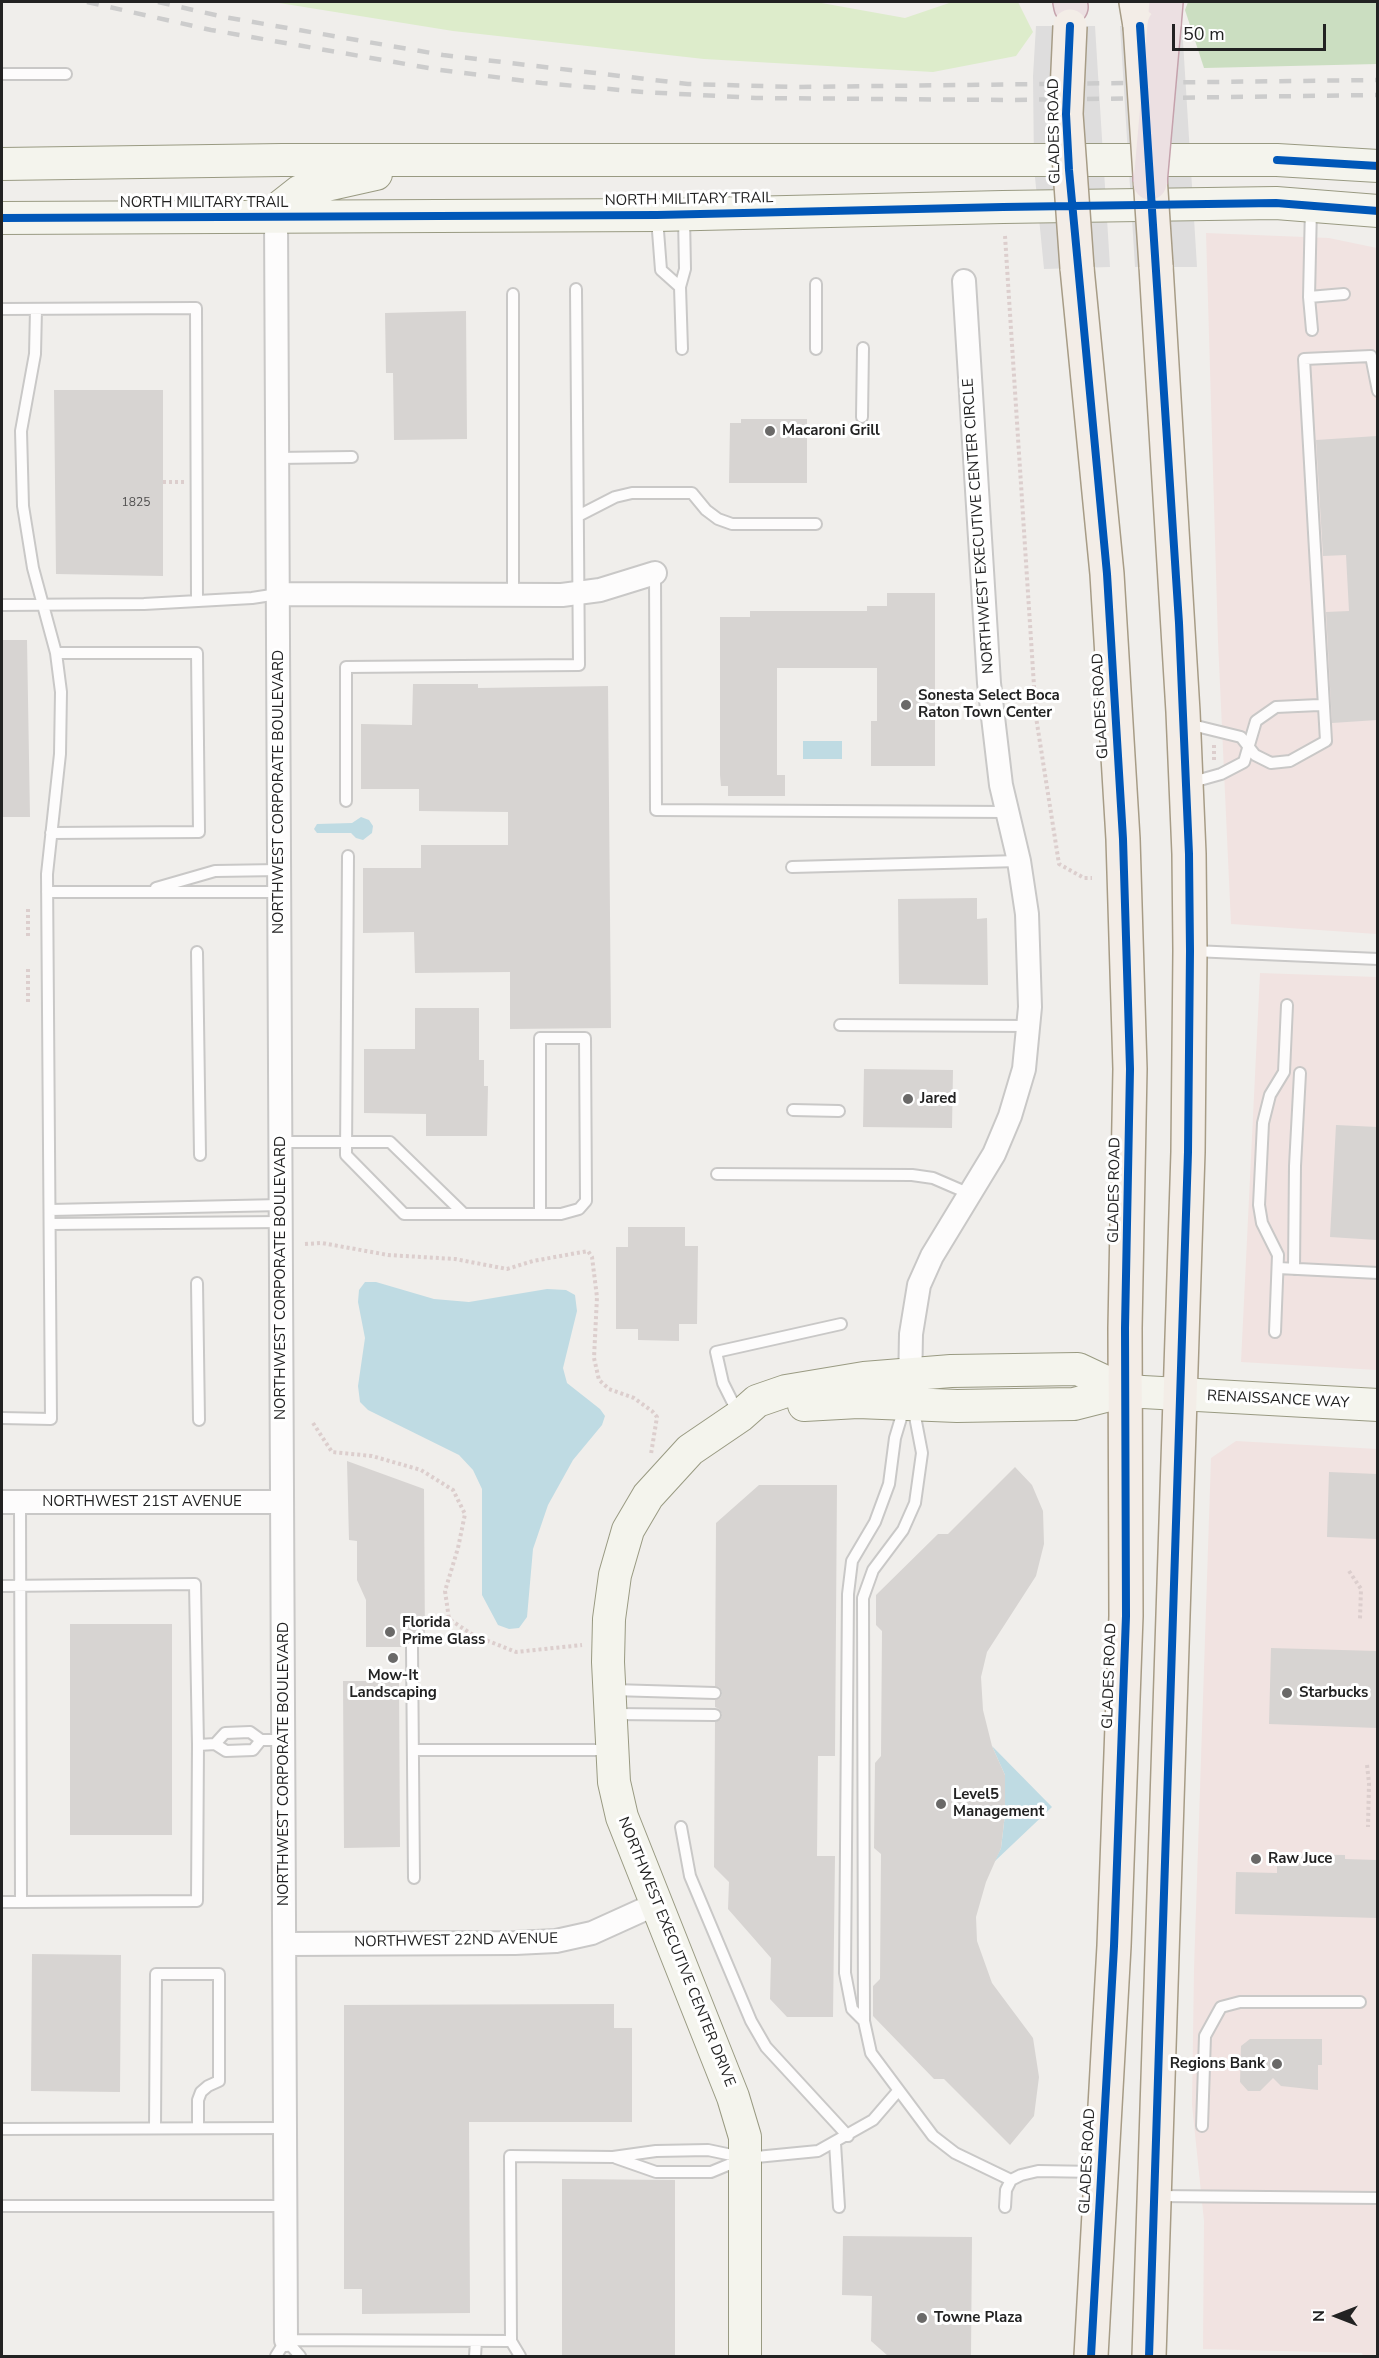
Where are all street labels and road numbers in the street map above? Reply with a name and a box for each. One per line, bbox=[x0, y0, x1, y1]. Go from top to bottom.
street label: GLADES ROAD bbox=[1045, 78, 1065, 184]
street label: NORTH MILITARY TRAIL bbox=[605, 190, 773, 210]
street label: NORTH MILITARY TRAIL bbox=[120, 194, 288, 212]
street label: NORTHWEST EXECUTIVE CENTER CIRCLE bbox=[960, 378, 998, 674]
street label: NORTHWEST CORPORATE BOULEVARD bbox=[270, 650, 288, 934]
street label: GLADES ROAD bbox=[1089, 653, 1113, 759]
street label: NORTHWEST CORPORATE BOULEVARD bbox=[272, 1136, 290, 1420]
street label: GLADES ROAD bbox=[1105, 1137, 1125, 1243]
street label: RENAISSANCE WAY bbox=[1206, 1387, 1350, 1413]
street label: NORTHWEST 21ST AVENUE bbox=[42, 1493, 242, 1511]
street label: NORTHWEST CORPORATE BOULEVARD bbox=[275, 1622, 293, 1906]
street label: GLADES ROAD bbox=[1099, 1623, 1121, 1729]
street label: NORTHWEST EXECUTIVE CENTER DRIVE bbox=[613, 1814, 739, 2090]
street label: NORTHWEST 22ND AVENUE bbox=[354, 1930, 558, 1952]
street label: GLADES ROAD bbox=[1076, 2108, 1100, 2214]

